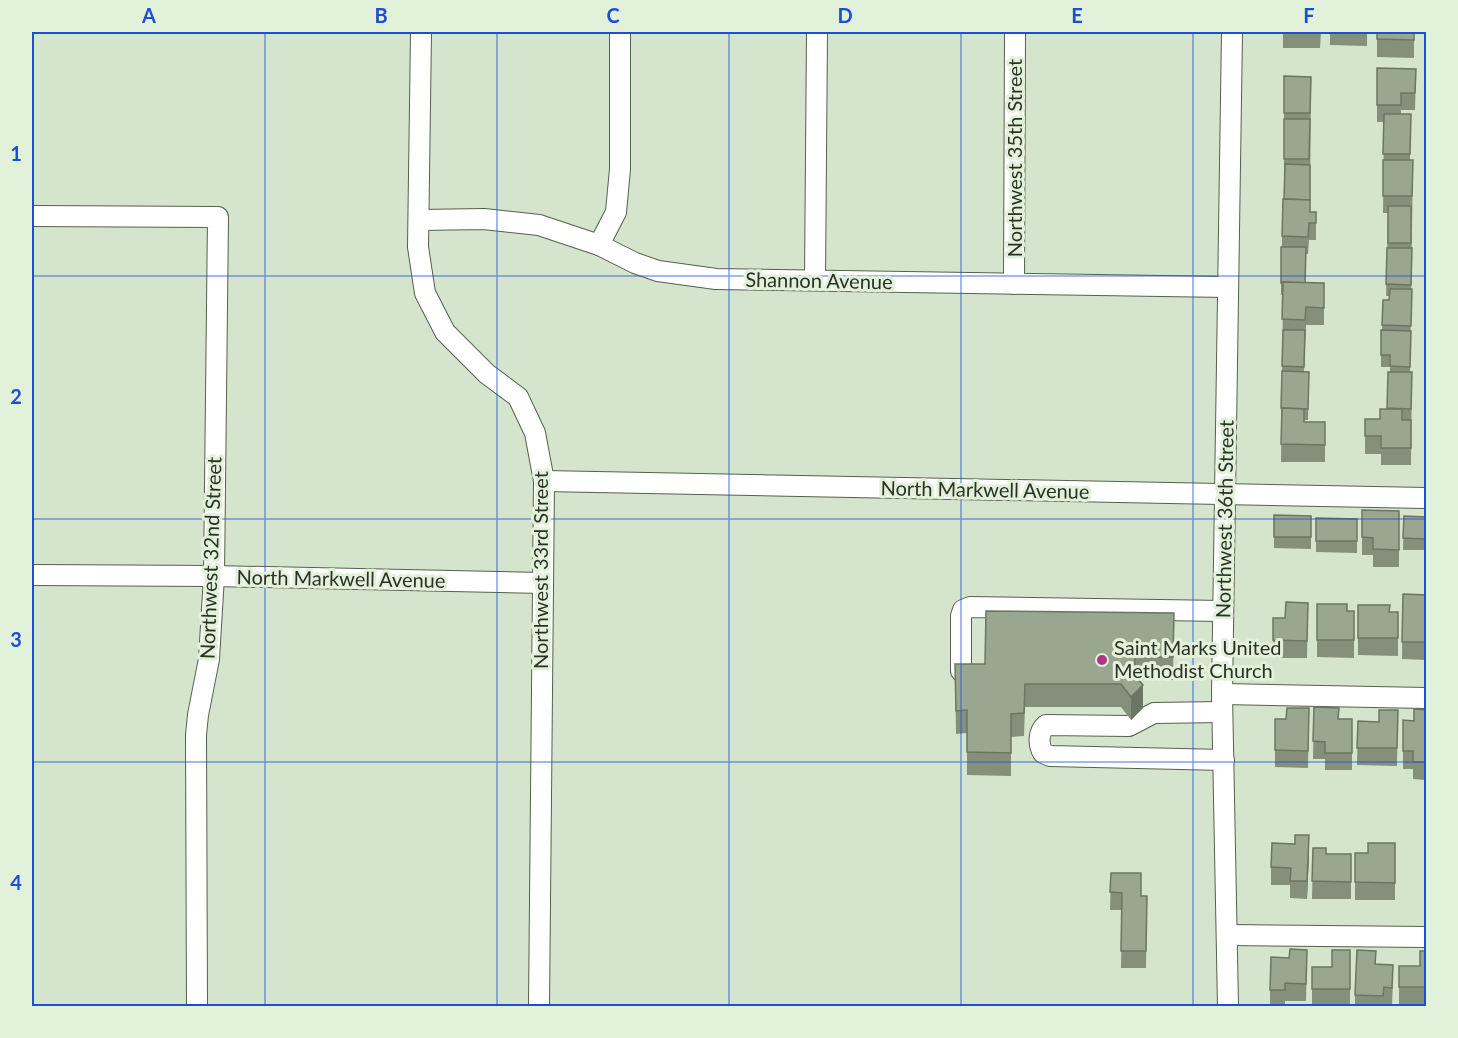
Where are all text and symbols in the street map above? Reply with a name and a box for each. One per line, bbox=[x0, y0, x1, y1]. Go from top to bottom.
text: A bbox=[141, 3, 156, 27]
text: B bbox=[374, 3, 388, 27]
text: C bbox=[606, 3, 620, 27]
text: D bbox=[837, 3, 853, 27]
text: E bbox=[1071, 3, 1083, 27]
text: F bbox=[1303, 3, 1315, 27]
street label: Northwest 35th Street bbox=[1002, 59, 1026, 257]
text: 1 bbox=[10, 141, 22, 165]
street label: Shannon Avenue bbox=[745, 267, 893, 293]
text: 2 bbox=[10, 384, 22, 408]
street label: Northwest 36th Street bbox=[1210, 420, 1238, 618]
street label: Northwest 32nd Street bbox=[194, 456, 226, 659]
street label: Northwest 33rd Street bbox=[528, 471, 552, 669]
street label: North Markwell Avenue bbox=[880, 475, 1090, 503]
street label: North Markwell Avenue bbox=[236, 564, 446, 592]
text: 3 bbox=[10, 627, 22, 651]
place label: Saint Marks United Methodist Church bbox=[1114, 635, 1281, 682]
marker: Saint Marks United Methodist Church bbox=[1095, 653, 1109, 667]
text: 4 bbox=[10, 870, 22, 894]

